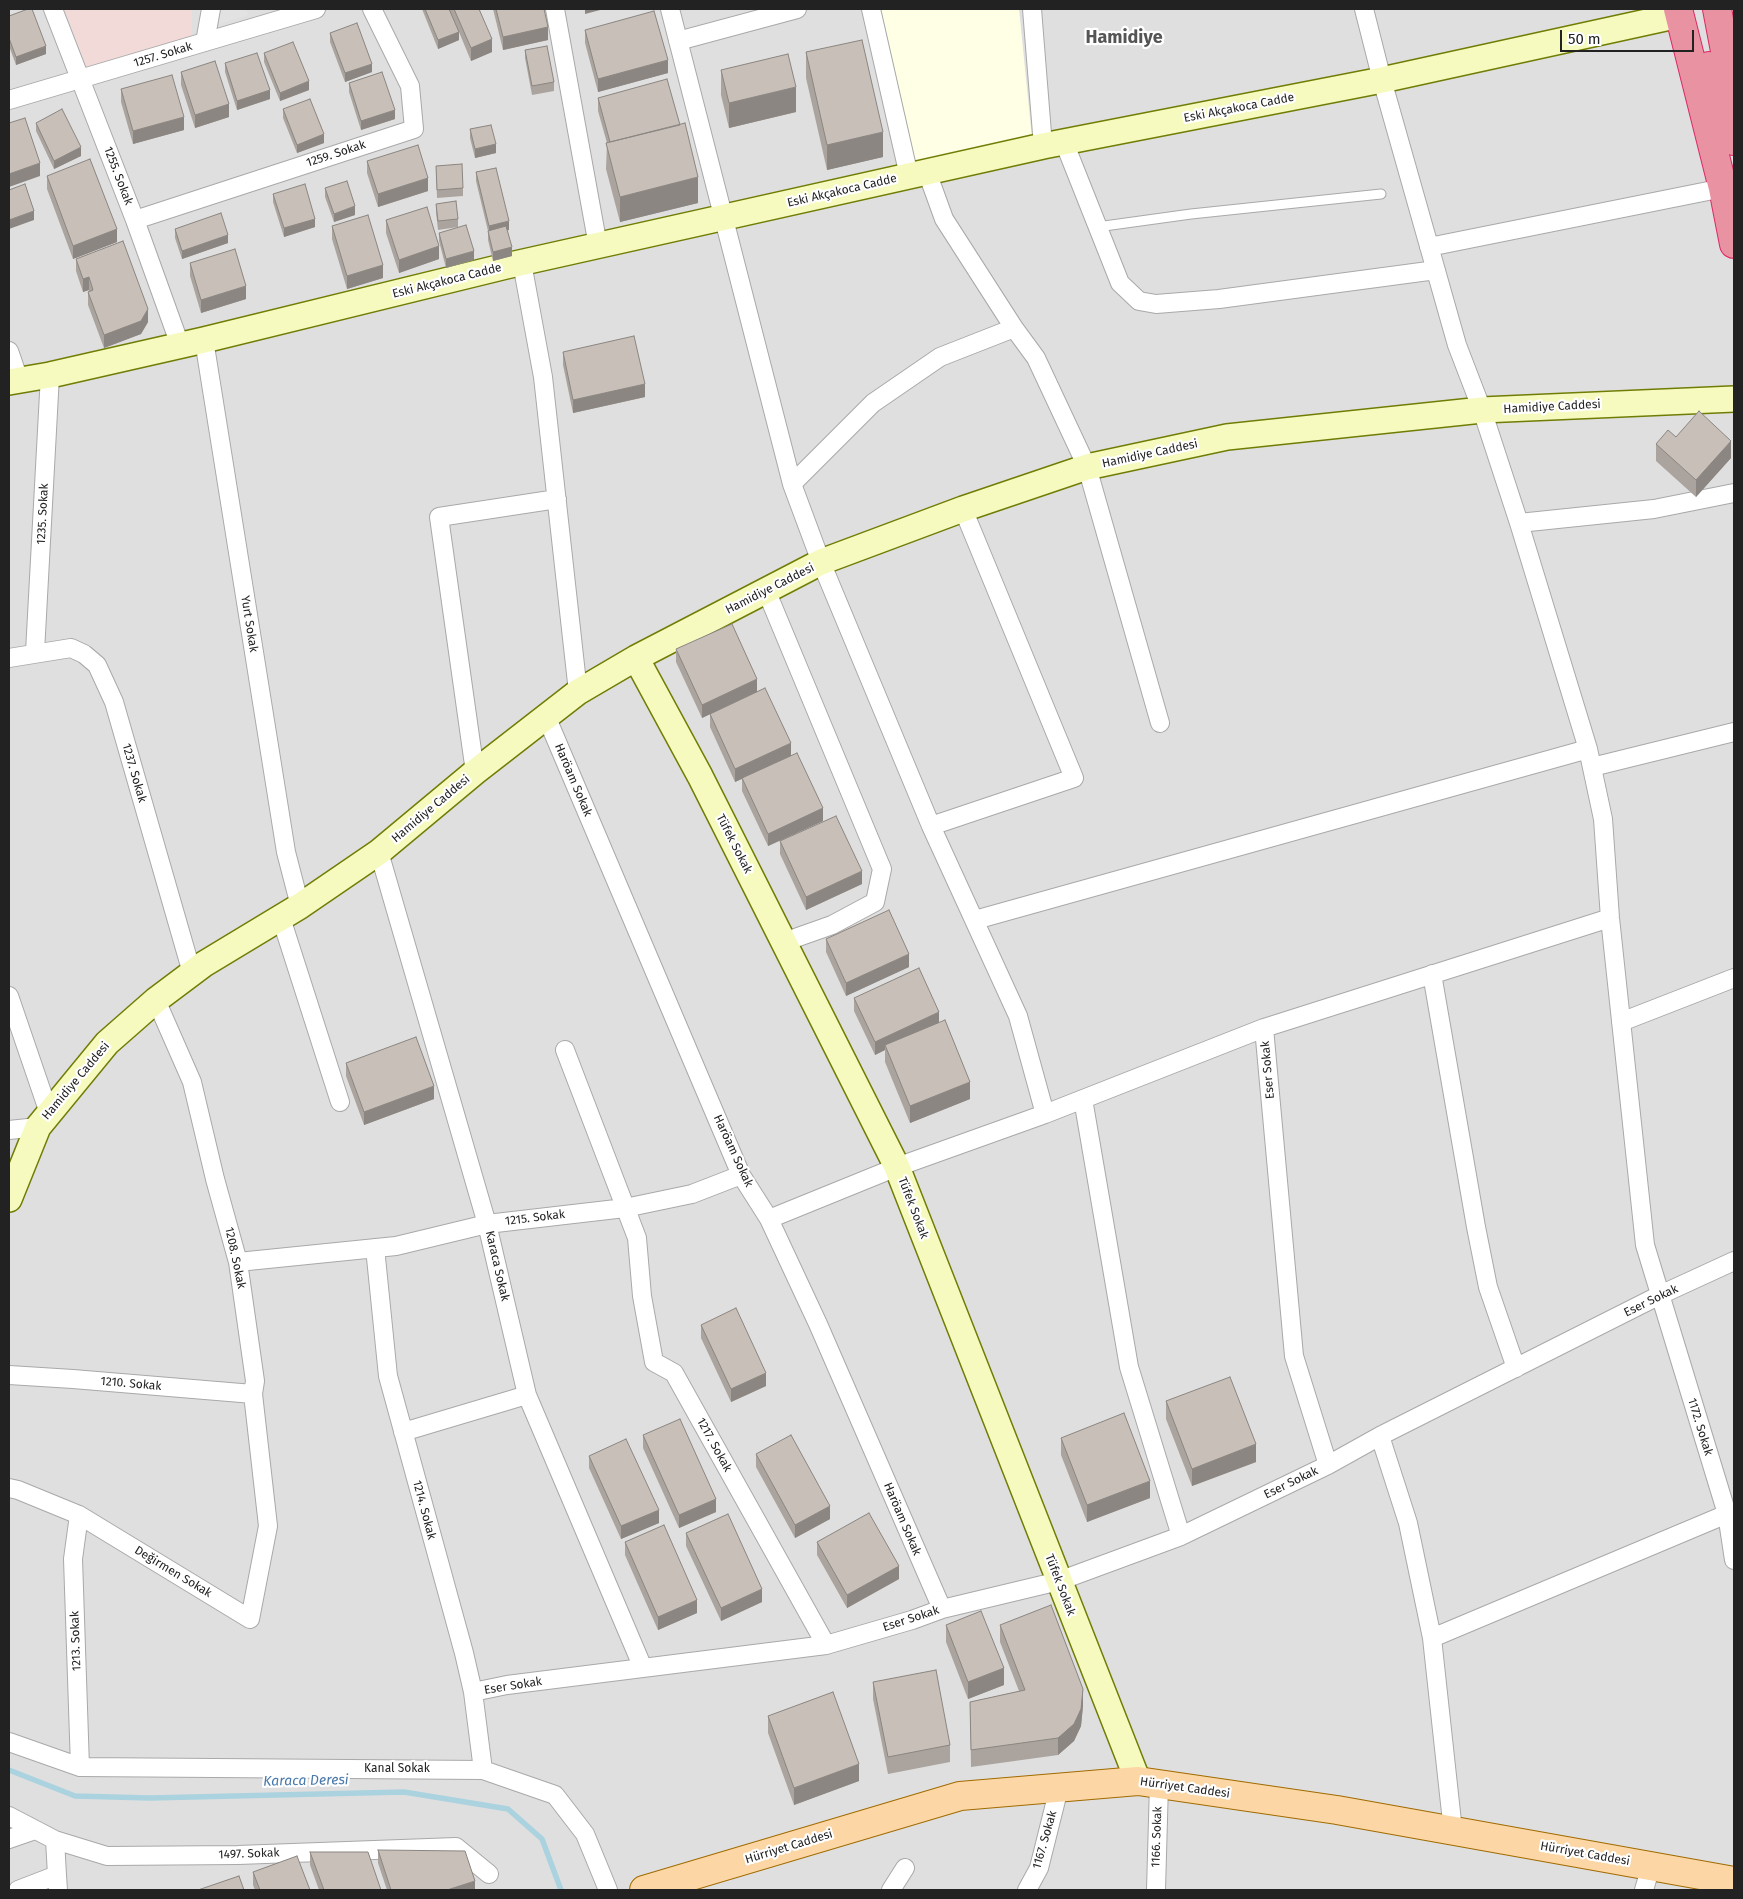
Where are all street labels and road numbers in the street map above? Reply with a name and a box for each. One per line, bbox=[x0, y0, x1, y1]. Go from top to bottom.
street label: 1257. Sokak bbox=[132, 39, 194, 71]
street label: Eski Akçakoca Cadde bbox=[1183, 90, 1295, 126]
street label: 1259. Sokak bbox=[305, 138, 367, 170]
street label: 1255. Sokak bbox=[100, 145, 136, 207]
street label: Eski Akçakoca Cadde bbox=[786, 171, 898, 211]
street label: Eski Akçakoca Cadde bbox=[391, 260, 503, 302]
street label: Hamidiye Caddesi bbox=[1503, 397, 1601, 417]
street label: Hamidiye Caddesi bbox=[1101, 437, 1199, 471]
street label: 1235. Sokak bbox=[34, 483, 52, 545]
street label: Hamidiye Caddesi bbox=[723, 560, 817, 618]
street label: Yurt Sokak bbox=[237, 595, 261, 653]
street label: Haröam Sokak bbox=[551, 741, 595, 819]
street label: 1237. Sokak bbox=[119, 742, 149, 804]
street label: Hamidiye Caddesi bbox=[389, 772, 473, 846]
street label: Tüfek Sokak bbox=[713, 812, 755, 876]
street label: Hamidiye Caddesi bbox=[39, 1039, 113, 1123]
street label: Eser Sokak bbox=[1258, 1040, 1278, 1100]
street label: Haröam Sokak bbox=[710, 1113, 756, 1189]
street label: Tüfek Sokak bbox=[895, 1175, 931, 1241]
street label: 1215. Sokak bbox=[504, 1207, 566, 1229]
street label: 1208. Sokak bbox=[221, 1226, 249, 1290]
street label: Karaca Sokak bbox=[482, 1229, 512, 1303]
street label: Eser Sokak bbox=[1622, 1282, 1680, 1320]
street label: 1210. Sokak bbox=[100, 1374, 162, 1394]
street label: 1172. Sokak bbox=[1684, 1396, 1716, 1458]
street label: 1217. Sokak bbox=[693, 1415, 735, 1475]
street label: Eser Sokak bbox=[1262, 1464, 1320, 1502]
street label: 1214. Sokak bbox=[409, 1479, 439, 1541]
street label: Haröam Sokak bbox=[880, 1480, 924, 1558]
street label: Değirmen Sokak bbox=[132, 1543, 214, 1601]
street label: Tüfek Sokak bbox=[1042, 1552, 1078, 1618]
street label: Eser Sokak bbox=[881, 1603, 941, 1635]
street label: 1213. Sokak bbox=[68, 1611, 84, 1671]
street label: Eser Sokak bbox=[483, 1674, 543, 1698]
street label: Kanal Sokak bbox=[364, 1762, 430, 1776]
street label: Hürriyet Caddesi bbox=[1139, 1775, 1231, 1801]
street label: 1166. Sokak bbox=[1149, 1806, 1165, 1868]
street label: 1167. Sokak bbox=[1030, 1809, 1060, 1871]
street label: Hürriyet Caddesi bbox=[744, 1827, 834, 1867]
street label: Hürriyet Caddesi bbox=[1539, 1839, 1631, 1869]
street label: 1497. Sokak bbox=[218, 1846, 280, 1862]

